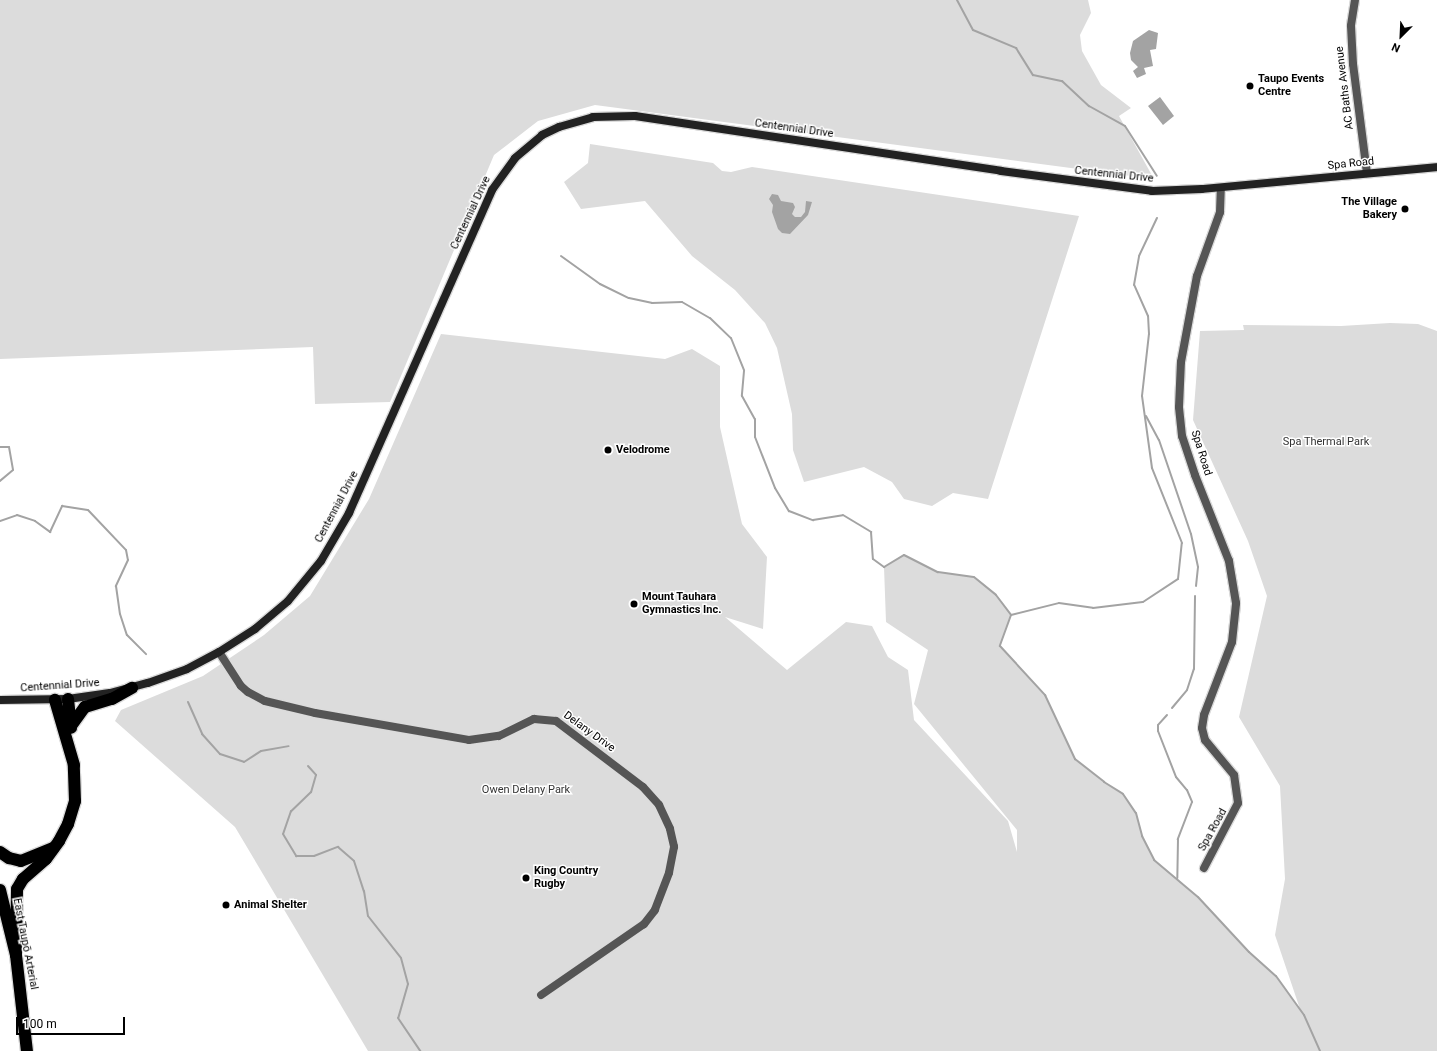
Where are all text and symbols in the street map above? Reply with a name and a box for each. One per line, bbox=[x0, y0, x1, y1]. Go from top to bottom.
north arrow bbox=[1381, 16, 1421, 56]
text: N bbox=[1390, 40, 1402, 55]
street label: AC Baths Avenue bbox=[1333, 46, 1357, 130]
place label: Taupo Events Centre bbox=[1258, 73, 1324, 99]
marker: Taupo Events Centre bbox=[1245, 81, 1255, 91]
street label: Centennial Drive bbox=[754, 117, 834, 141]
street label: Spa Road bbox=[1327, 155, 1375, 173]
street label: Centennial Drive bbox=[1074, 164, 1154, 186]
street label: Centennial Drive bbox=[448, 174, 494, 252]
place label: The Village Bakery bbox=[1341, 196, 1397, 222]
marker: The Village Bakery bbox=[1400, 204, 1410, 214]
street label: Spa Road bbox=[1188, 429, 1214, 477]
park label: Spa Thermal Park bbox=[1283, 435, 1369, 449]
place label: Velodrome bbox=[616, 443, 670, 457]
marker: Velodrome bbox=[603, 445, 613, 455]
street label: Centennial Drive bbox=[313, 469, 361, 545]
place label: Mount Tauhara Gymnastics Inc. bbox=[642, 591, 721, 617]
marker: Mount Tauhara Gymnastics Inc. bbox=[629, 599, 639, 609]
street label: Centennial Drive bbox=[20, 677, 100, 695]
street label: Delany Drive bbox=[561, 709, 617, 755]
park label: Owen Delany Park bbox=[482, 783, 570, 797]
street label: Spa Road bbox=[1196, 806, 1230, 854]
place label: King Country Rugby bbox=[534, 865, 598, 891]
marker: King Country Rugby bbox=[521, 873, 531, 883]
street label: East Taupō Arterial bbox=[10, 897, 40, 991]
place label: Animal Shelter bbox=[234, 898, 307, 912]
marker: Animal Shelter bbox=[221, 900, 231, 910]
scale bar bbox=[18, 1009, 127, 1035]
text: 100 m bbox=[23, 1017, 57, 1031]

